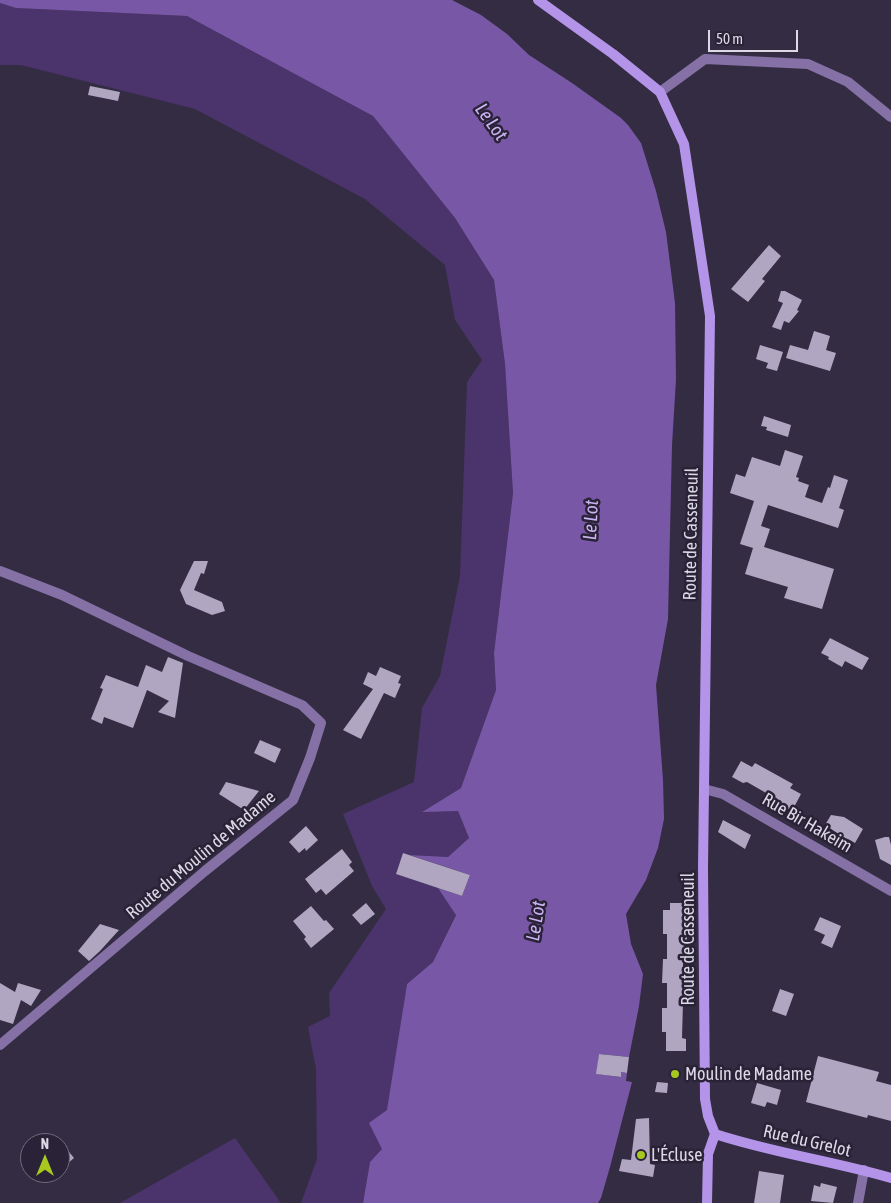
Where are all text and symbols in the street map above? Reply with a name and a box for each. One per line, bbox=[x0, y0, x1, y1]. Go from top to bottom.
scale bar bbox=[711, 20, 801, 52]
text: 50 m bbox=[716, 30, 743, 47]
water label: Le Lot bbox=[470, 99, 512, 145]
street label: Route de Casseneuil bbox=[679, 467, 703, 601]
water label: Le Lot bbox=[579, 499, 603, 541]
street label: Route du Moulin de Madame bbox=[122, 786, 280, 924]
street label: Rue Bir Hakeim bbox=[758, 789, 856, 857]
street label: Route de Casseneuil bbox=[677, 873, 699, 1005]
water label: Le Lot bbox=[522, 899, 550, 943]
place label: Moulin de Madame bbox=[685, 1063, 812, 1085]
marker: Moulin de Madame bbox=[669, 1068, 681, 1080]
street label: Rue du Grelot bbox=[761, 1120, 853, 1162]
north arrow bbox=[20, 1133, 70, 1183]
text: N bbox=[41, 1136, 49, 1152]
place label: L'Écluse bbox=[651, 1144, 702, 1166]
marker: L'Écluse bbox=[635, 1149, 647, 1161]

